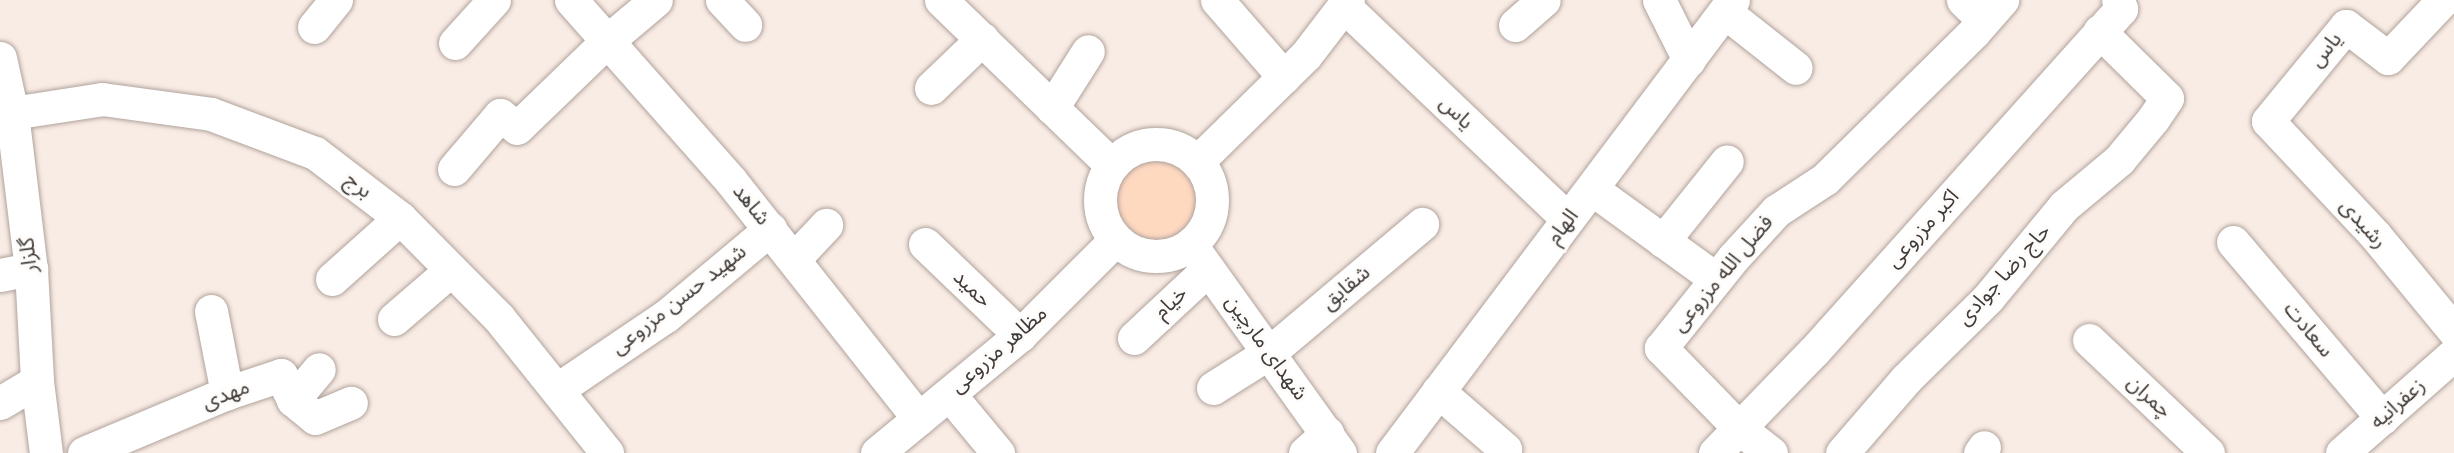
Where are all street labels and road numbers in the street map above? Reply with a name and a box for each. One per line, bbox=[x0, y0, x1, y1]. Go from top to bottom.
street label: یاس bbox=[2304, 27, 2348, 73]
street label: یاس bbox=[1434, 91, 1478, 135]
street label: برج bbox=[339, 168, 377, 204]
street label: شاهد bbox=[727, 179, 775, 231]
street label: اکبر مزروعی bbox=[1881, 185, 1965, 273]
street label: رشیدی bbox=[2334, 194, 2392, 254]
street label: الهام bbox=[1542, 204, 1584, 250]
street label: فضل الله مزروعی bbox=[1667, 211, 1779, 337]
street label: حاج رضا جوادی bbox=[1952, 219, 2056, 331]
street label: گلزار bbox=[15, 236, 43, 274]
street label: شهید حسن مزروعی bbox=[606, 239, 752, 361]
street label: شقایق bbox=[1316, 260, 1376, 316]
street label: حمید bbox=[948, 265, 996, 313]
street label: خیام bbox=[1149, 281, 1193, 325]
street label: شهدای مارچین bbox=[1219, 290, 1313, 406]
street label: سعادت bbox=[2278, 297, 2338, 363]
street label: مظاهر مزروعی bbox=[945, 301, 1053, 399]
street label: چمران bbox=[2122, 370, 2176, 424]
street label: زعفرانیه bbox=[2365, 373, 2431, 435]
street label: مهدی bbox=[199, 374, 253, 416]

